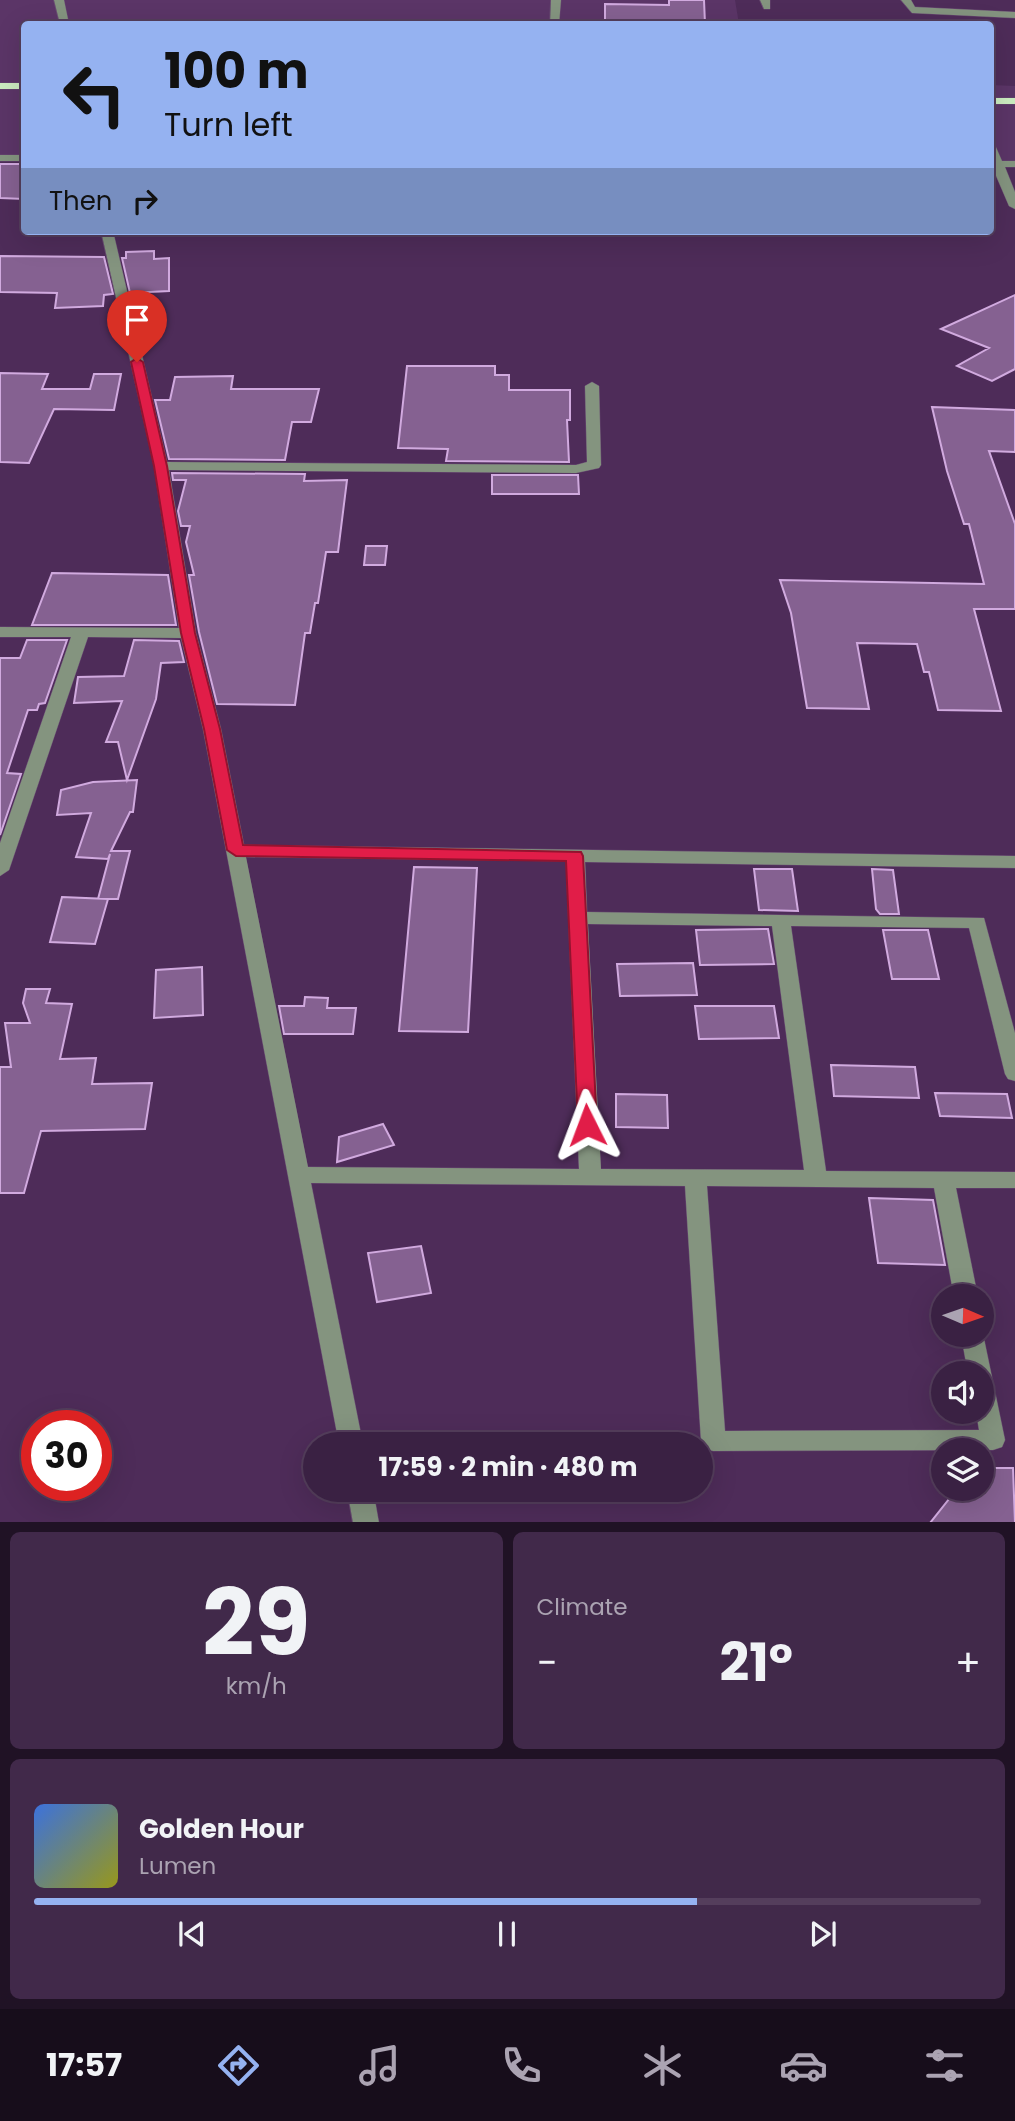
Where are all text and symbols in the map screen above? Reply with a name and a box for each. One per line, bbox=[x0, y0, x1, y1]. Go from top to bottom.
text: 100 m bbox=[164, 37, 309, 105]
icon: left bbox=[49, 49, 140, 140]
text: Turn left bbox=[164, 102, 293, 147]
icon: right bbox=[126, 182, 164, 220]
text: Then bbox=[49, 183, 112, 219]
pin bbox=[107, 290, 167, 362]
icon: arrive bbox=[118, 301, 156, 339]
position arrow bbox=[550, 1088, 624, 1162]
north arrow bbox=[931, 1284, 994, 1348]
map controls bbox=[931, 1284, 994, 1501]
button: sound bbox=[931, 1361, 994, 1424]
speed limit sign: 30 bbox=[21, 1410, 112, 1501]
button: layers bbox=[931, 1438, 994, 1501]
text: 17:59 · 2 min · 480 m bbox=[378, 1449, 638, 1485]
text: 29 bbox=[202, 1559, 310, 1687]
text: Climate bbox=[537, 1591, 627, 1623]
text: 21° bbox=[720, 1626, 793, 1699]
text: − bbox=[537, 1636, 557, 1689]
text: + bbox=[955, 1636, 981, 1689]
text: km/h bbox=[226, 1670, 287, 1702]
text: Golden Hour bbox=[139, 1811, 304, 1847]
text: Lumen bbox=[139, 1850, 216, 1882]
icon: previous bbox=[173, 1915, 211, 1953]
icon: pause bbox=[488, 1915, 526, 1953]
icon: next bbox=[804, 1915, 842, 1953]
icon: directions bbox=[214, 2041, 263, 2090]
icon: music bbox=[355, 2041, 404, 2090]
icon: phone bbox=[497, 2041, 546, 2090]
icon: climate bbox=[638, 2041, 687, 2090]
icon: car bbox=[779, 2041, 828, 2090]
icon: filters bbox=[920, 2041, 969, 2090]
text: 17:57 bbox=[46, 2042, 122, 2087]

